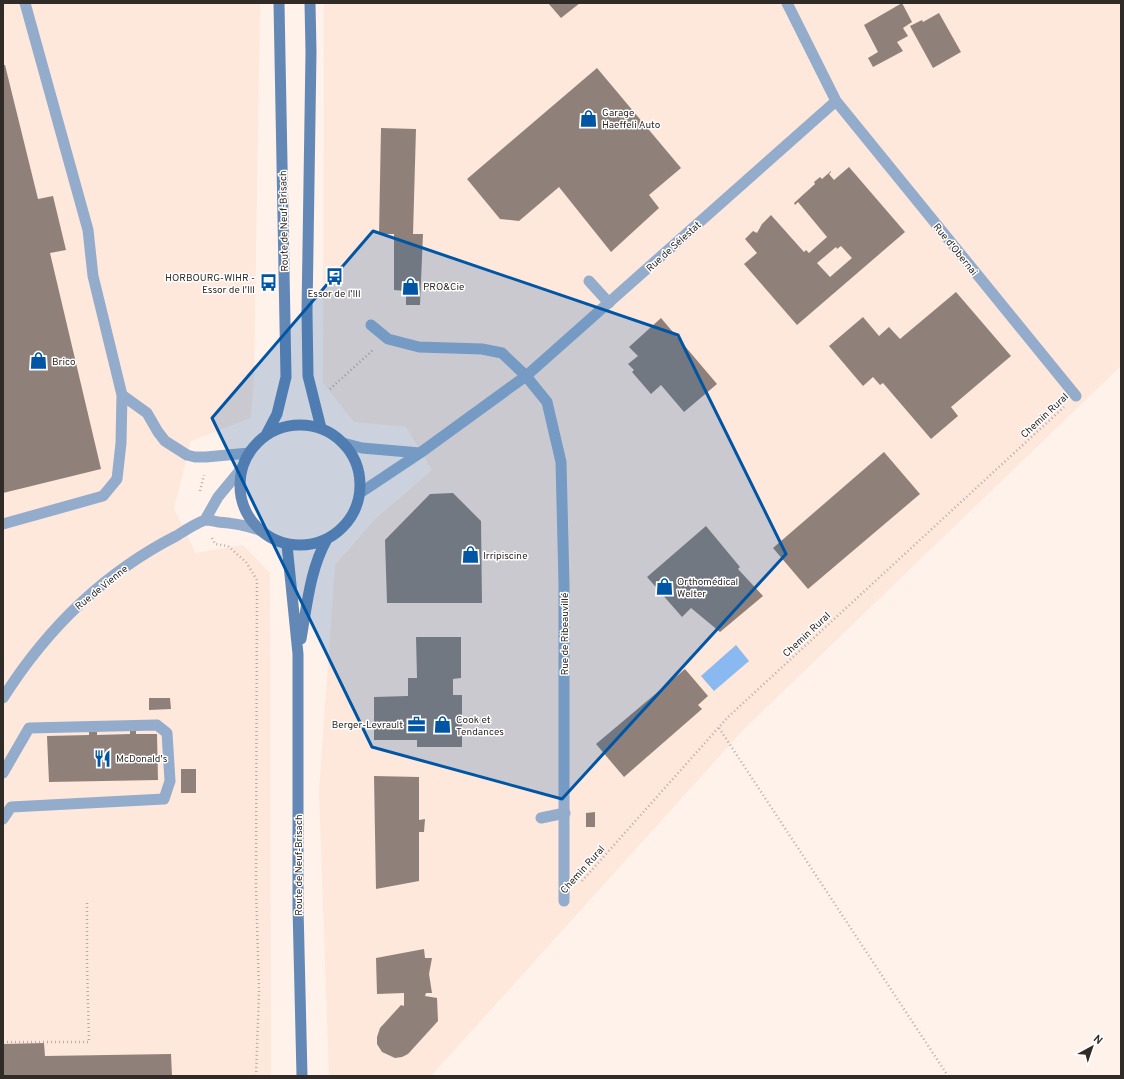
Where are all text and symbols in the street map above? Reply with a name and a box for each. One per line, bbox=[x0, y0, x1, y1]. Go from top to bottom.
place label: Garage Haeffeli Auto bbox=[602, 107, 661, 132]
shop icon: Garage Haeffeli Auto bbox=[579, 108, 599, 128]
street label: Route de Neuf-Brisach bbox=[277, 170, 292, 272]
street label: Rue de Sélestat bbox=[644, 219, 704, 275]
street label: Rue d'Obernai bbox=[930, 221, 980, 279]
bus stop icon: Essor de l'Ill bbox=[324, 266, 344, 286]
place label: HORBOURG-WIHR - Essor de l'Ill bbox=[165, 272, 255, 297]
bus stop icon: HORBOURG-WIHR - Essor de l'Ill bbox=[258, 273, 278, 293]
shop icon: PRO&Cie bbox=[400, 276, 420, 296]
place label: PRO&Cie bbox=[423, 281, 464, 294]
place label: Essor de l'Ill bbox=[307, 288, 361, 301]
shop icon: Brico bbox=[29, 351, 49, 371]
place label: Brico bbox=[52, 356, 76, 369]
street label: Chemin Rural bbox=[1018, 391, 1072, 441]
shop icon: Irripiscine bbox=[460, 545, 480, 565]
place label: Irripiscine bbox=[483, 550, 528, 563]
street label: Rue de Vienne bbox=[73, 563, 131, 613]
place label: Orthomédical Welter bbox=[677, 576, 738, 601]
shop icon: Orthomédical Welter bbox=[654, 577, 674, 597]
street label: Rue de Ribeauvillé bbox=[559, 593, 572, 675]
street label: Chemin Rural bbox=[780, 610, 834, 660]
office icon: Berger-Levrault bbox=[406, 714, 426, 734]
place label: Cook et Tendances bbox=[456, 714, 504, 739]
shop icon: Cook et Tendances bbox=[433, 715, 453, 735]
place label: Berger-Levrault bbox=[332, 719, 403, 732]
restaurant icon: McDonald's bbox=[93, 748, 113, 768]
place label: McDonald's bbox=[116, 753, 168, 766]
street label: Route de Neuf-Brisach bbox=[293, 814, 306, 916]
street label: Chemin Rural bbox=[558, 843, 608, 897]
north arrow bbox=[1072, 1027, 1112, 1067]
text: N bbox=[1090, 1032, 1105, 1048]

